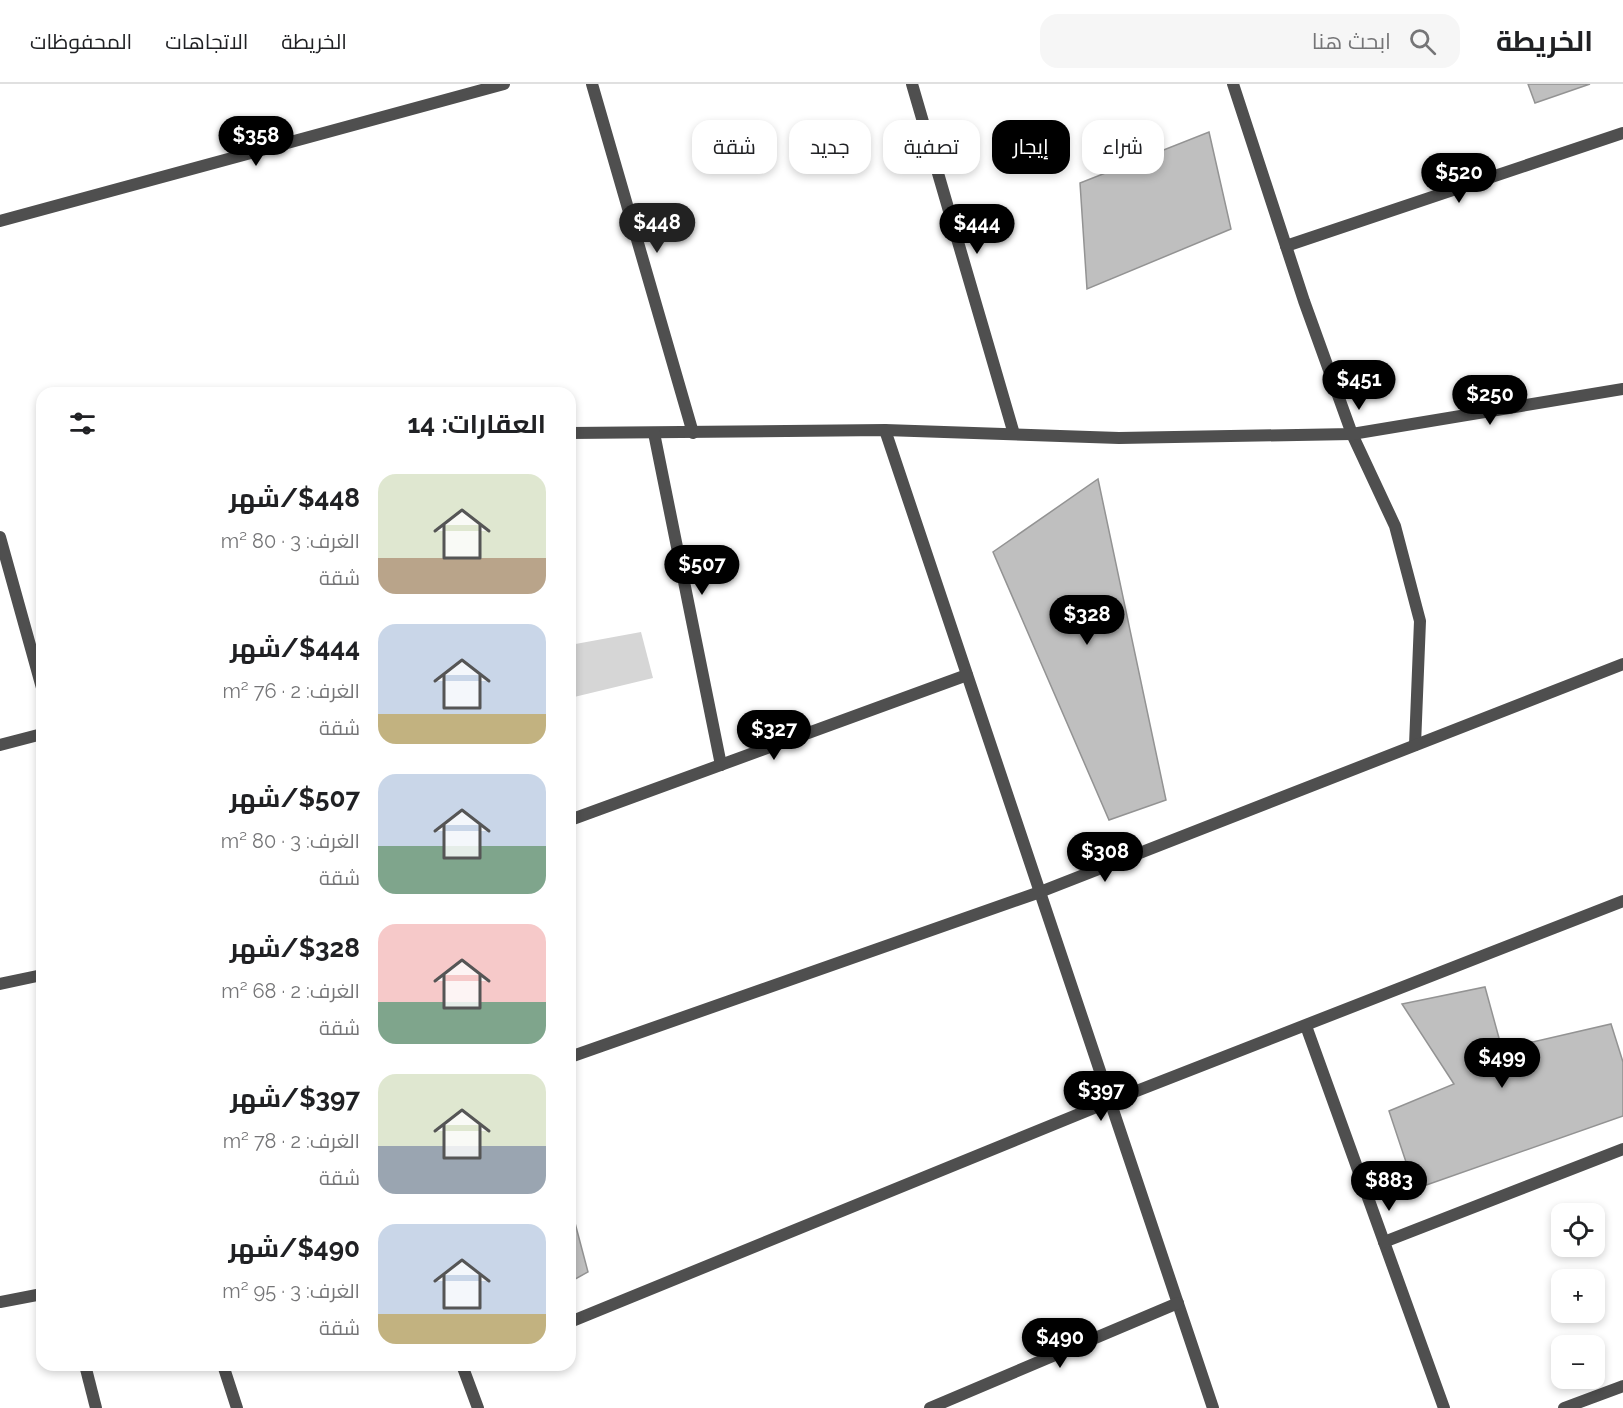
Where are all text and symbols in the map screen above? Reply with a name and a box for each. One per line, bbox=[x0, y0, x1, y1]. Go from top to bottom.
search box bbox=[1040, 14, 1460, 68]
icon: search bbox=[1406, 25, 1439, 58]
text: الخريطة bbox=[1496, 25, 1593, 58]
text: ابحث هنا bbox=[1312, 28, 1391, 54]
text: المحفوظات bbox=[30, 29, 132, 54]
text: الاتجاهات bbox=[165, 29, 248, 54]
text: الخريطة bbox=[281, 29, 347, 54]
pin: $358 bbox=[220, 116, 292, 167]
chip: شقة bbox=[692, 120, 777, 174]
chip: جديد bbox=[789, 120, 871, 174]
chip: تصفية bbox=[883, 120, 980, 174]
chip: إيجار bbox=[992, 120, 1070, 174]
chip: شراء bbox=[1082, 120, 1164, 174]
text: $358 bbox=[233, 123, 279, 147]
pin: $520 bbox=[1423, 153, 1495, 204]
text: $520 bbox=[1435, 160, 1483, 184]
pin: $448 bbox=[621, 203, 693, 254]
pin: $444 bbox=[941, 204, 1013, 255]
text: $448 bbox=[633, 210, 681, 234]
text: $444 bbox=[954, 211, 1000, 235]
pin: $451 bbox=[1323, 360, 1395, 411]
text: $451 bbox=[1336, 367, 1382, 391]
pin: $250 bbox=[1454, 375, 1526, 426]
text: $250 bbox=[1466, 382, 1514, 406]
icon: filters bbox=[66, 407, 99, 440]
text: العقارات: 14 bbox=[408, 409, 546, 439]
text: $448/شهر bbox=[229, 483, 360, 513]
icon: home bbox=[426, 498, 498, 570]
text: الغرف: 3 · 80 m² bbox=[221, 529, 360, 553]
pin: $507 bbox=[666, 545, 738, 596]
text: $507 bbox=[678, 552, 726, 576]
text: شقة bbox=[319, 566, 360, 590]
pin: $328 bbox=[1051, 595, 1123, 646]
text: $328 bbox=[1063, 602, 1111, 626]
text: $444/شهر bbox=[230, 633, 360, 663]
icon: home bbox=[426, 648, 498, 720]
text: الغرف: 2 · 76 m² bbox=[222, 679, 360, 703]
pin: $327 bbox=[738, 710, 810, 761]
text: شقة bbox=[319, 716, 360, 740]
text: $327 bbox=[751, 717, 797, 741]
text: $507/شهر bbox=[230, 783, 360, 813]
icon: home bbox=[426, 798, 498, 870]
text: الغرف: 3 · 80 m² bbox=[221, 829, 360, 853]
pin: $308 bbox=[1069, 832, 1141, 883]
text: $308 bbox=[1081, 839, 1129, 863]
text: شقة bbox=[319, 866, 360, 890]
text: $328/شهر bbox=[230, 933, 360, 963]
icon: home bbox=[426, 948, 498, 1020]
text: الغرف: 2 · 68 m² bbox=[221, 979, 360, 1003]
text: شقة bbox=[319, 1016, 360, 1040]
pin: $499 bbox=[1466, 1038, 1538, 1089]
text: $499 bbox=[1478, 1045, 1526, 1069]
pin: $397 bbox=[1065, 1071, 1137, 1122]
text: $397 bbox=[1078, 1078, 1124, 1102]
text: $397/شهر bbox=[230, 1083, 360, 1113]
icon: home bbox=[426, 1098, 498, 1170]
text: الغرف: 2 · 78 m² bbox=[223, 1129, 360, 1153]
pin: $883 bbox=[1353, 1161, 1425, 1212]
text: شقة bbox=[319, 1166, 360, 1190]
text: $883 bbox=[1365, 1168, 1413, 1192]
map controls bbox=[1551, 1203, 1605, 1389]
button: locate bbox=[1551, 1203, 1605, 1257]
text: $490/شهر bbox=[228, 1233, 360, 1263]
icon: home bbox=[426, 1248, 498, 1320]
button: + bbox=[1551, 1269, 1605, 1323]
text: الغرف: 3 · 95 m² bbox=[222, 1279, 360, 1303]
text: شقة bbox=[319, 1316, 360, 1340]
pin: $490 bbox=[1024, 1318, 1096, 1369]
text: $490 bbox=[1036, 1325, 1084, 1349]
button: − bbox=[1551, 1335, 1605, 1389]

